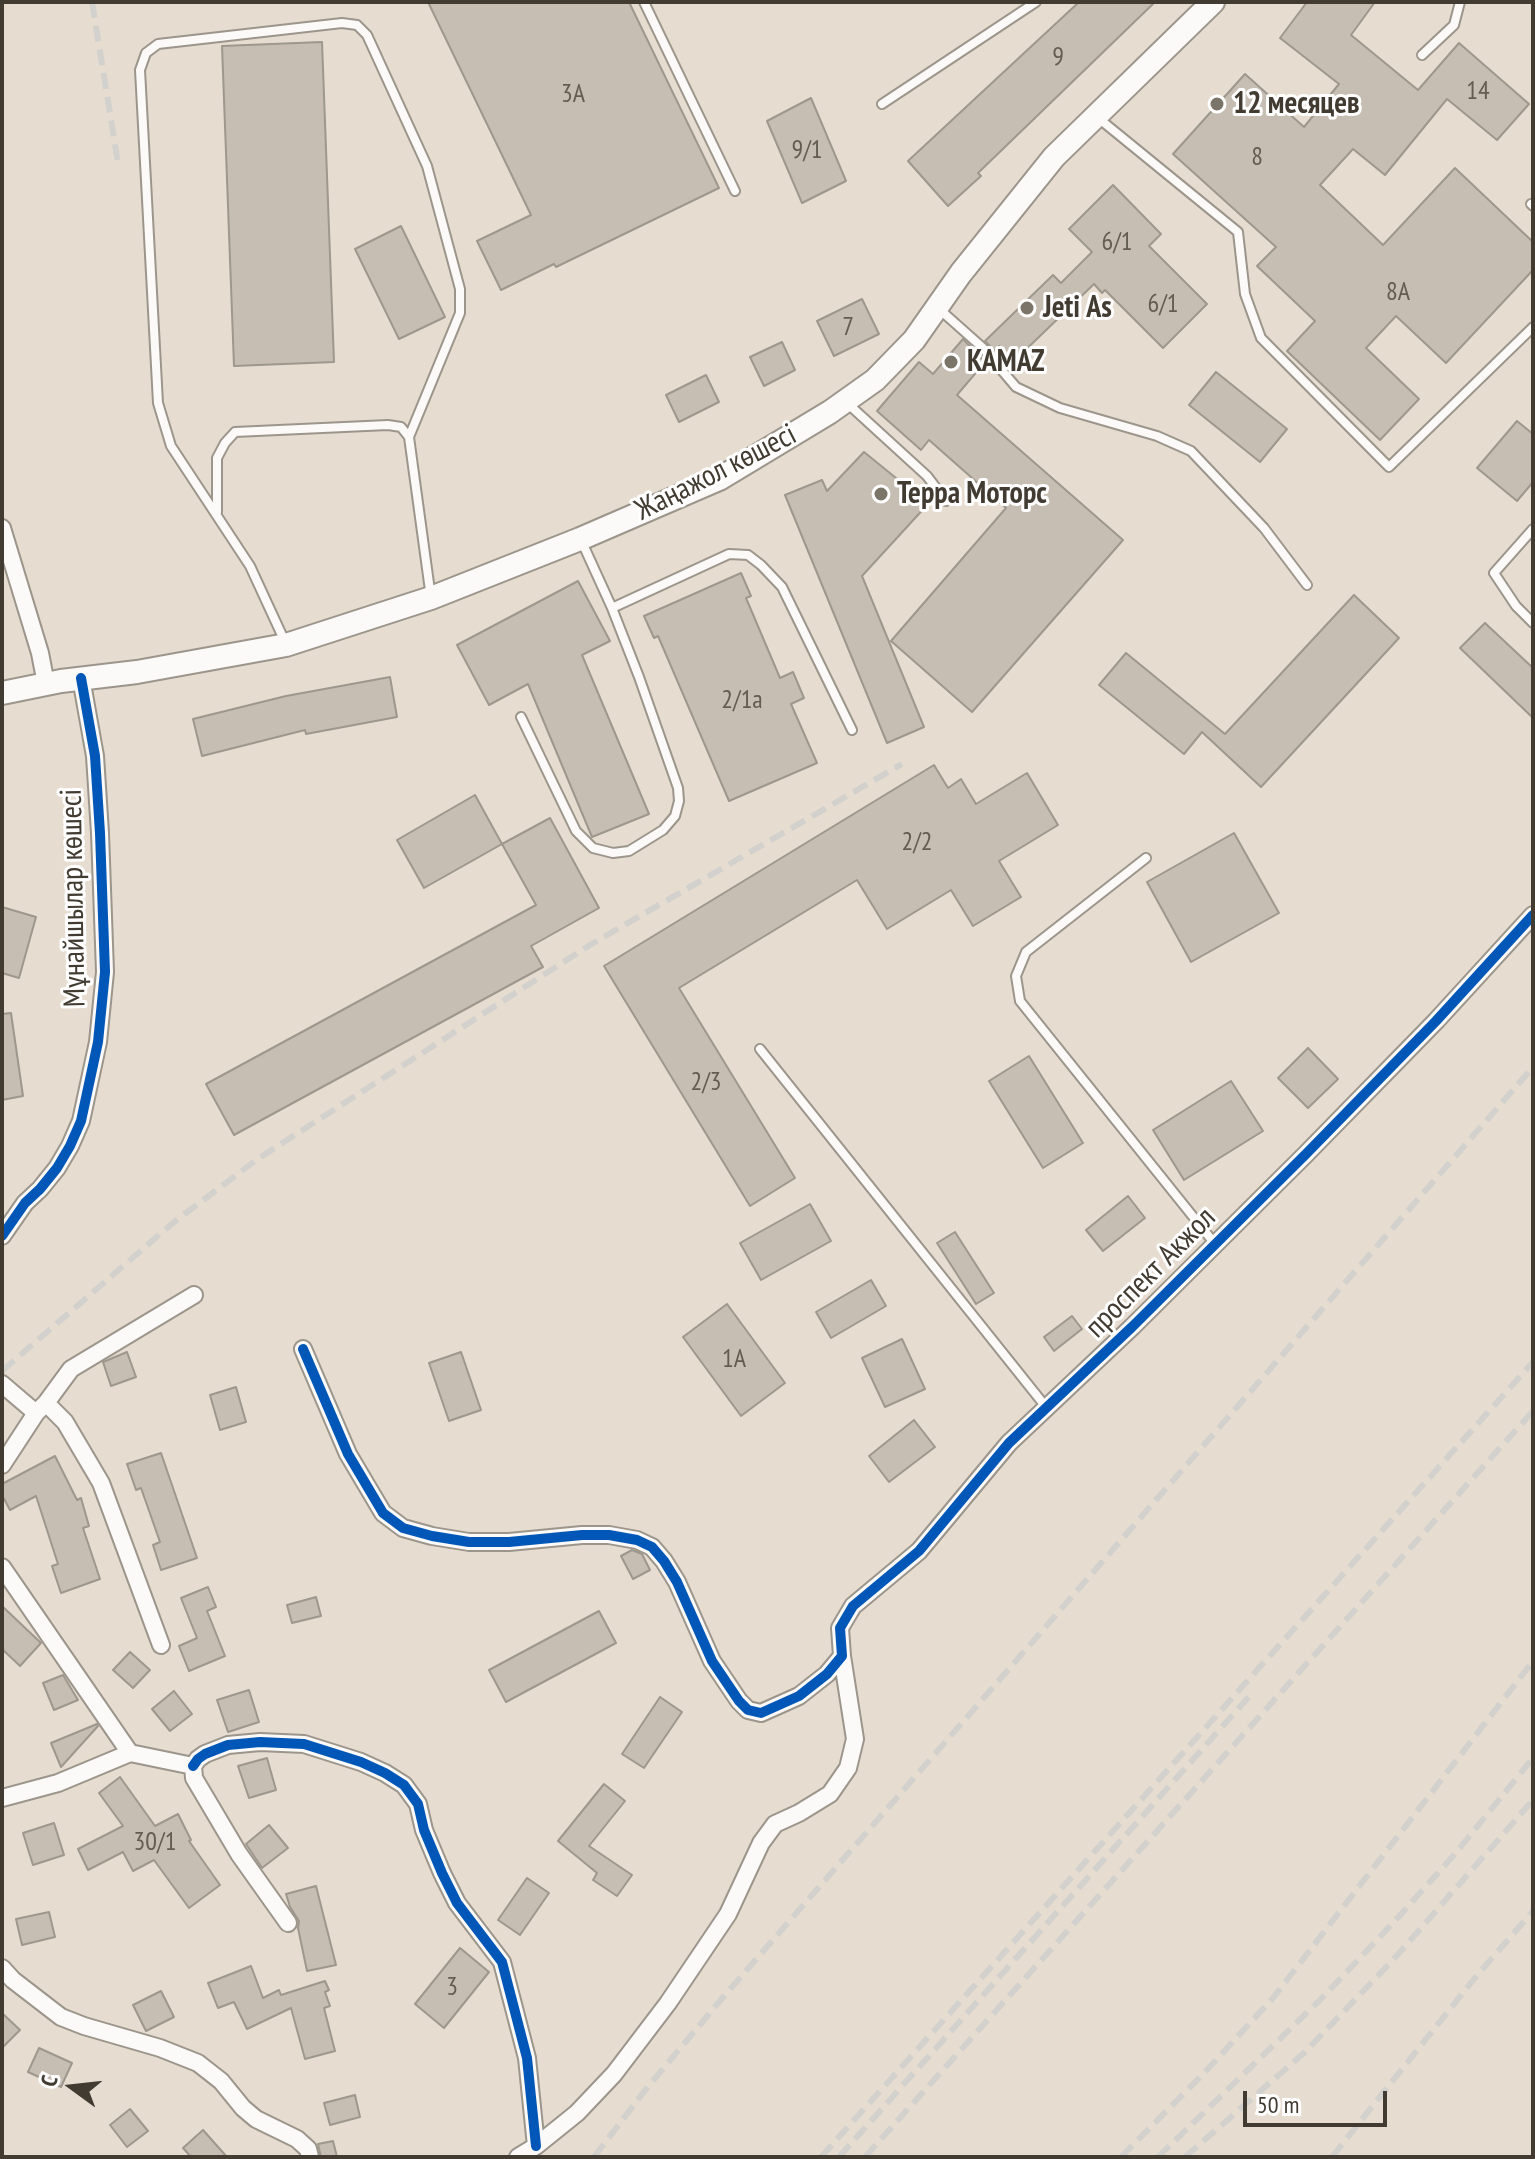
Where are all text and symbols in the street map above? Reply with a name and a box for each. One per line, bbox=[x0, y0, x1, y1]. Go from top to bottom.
house number: 9 bbox=[1052, 42, 1064, 74]
house number: 14 bbox=[1466, 76, 1490, 108]
house number: 3А bbox=[561, 79, 585, 111]
place label: 12 месяцев bbox=[1233, 86, 1360, 122]
marker: 12 месяцев bbox=[1208, 95, 1226, 113]
house number: 9/1 bbox=[791, 135, 823, 167]
house number: 8 bbox=[1251, 142, 1263, 174]
house number: 6/1 bbox=[1101, 227, 1133, 259]
house number: 8А bbox=[1386, 277, 1410, 309]
house number: 6/1 bbox=[1147, 289, 1179, 321]
place label: Jeti As bbox=[1043, 290, 1112, 326]
marker: Jeti As bbox=[1018, 299, 1036, 317]
house number: 7 bbox=[842, 312, 854, 344]
place label: KAMAZ bbox=[967, 344, 1045, 380]
marker: KAMAZ bbox=[942, 353, 960, 371]
street label: Жаңажол көшесі bbox=[629, 417, 803, 529]
place label: Терра Моторс bbox=[897, 476, 1047, 512]
marker: Терра Моторс bbox=[872, 485, 890, 503]
house number: 2/1а bbox=[721, 685, 763, 717]
street label: Мұнайшылар көшесі bbox=[54, 789, 94, 1007]
house number: 2/2 bbox=[901, 827, 933, 859]
house number: 2/3 bbox=[690, 1067, 722, 1099]
street label: проспект Акжол bbox=[1078, 1200, 1224, 1346]
house number: 1А bbox=[722, 1344, 746, 1376]
house number: 30/1 bbox=[134, 1827, 176, 1859]
house number: 3 bbox=[446, 1972, 458, 2004]
north arrow bbox=[32, 2047, 112, 2127]
text: С bbox=[34, 2072, 64, 2089]
scale bar bbox=[1247, 2075, 1391, 2125]
text: 50 m bbox=[1257, 2089, 1299, 2120]

